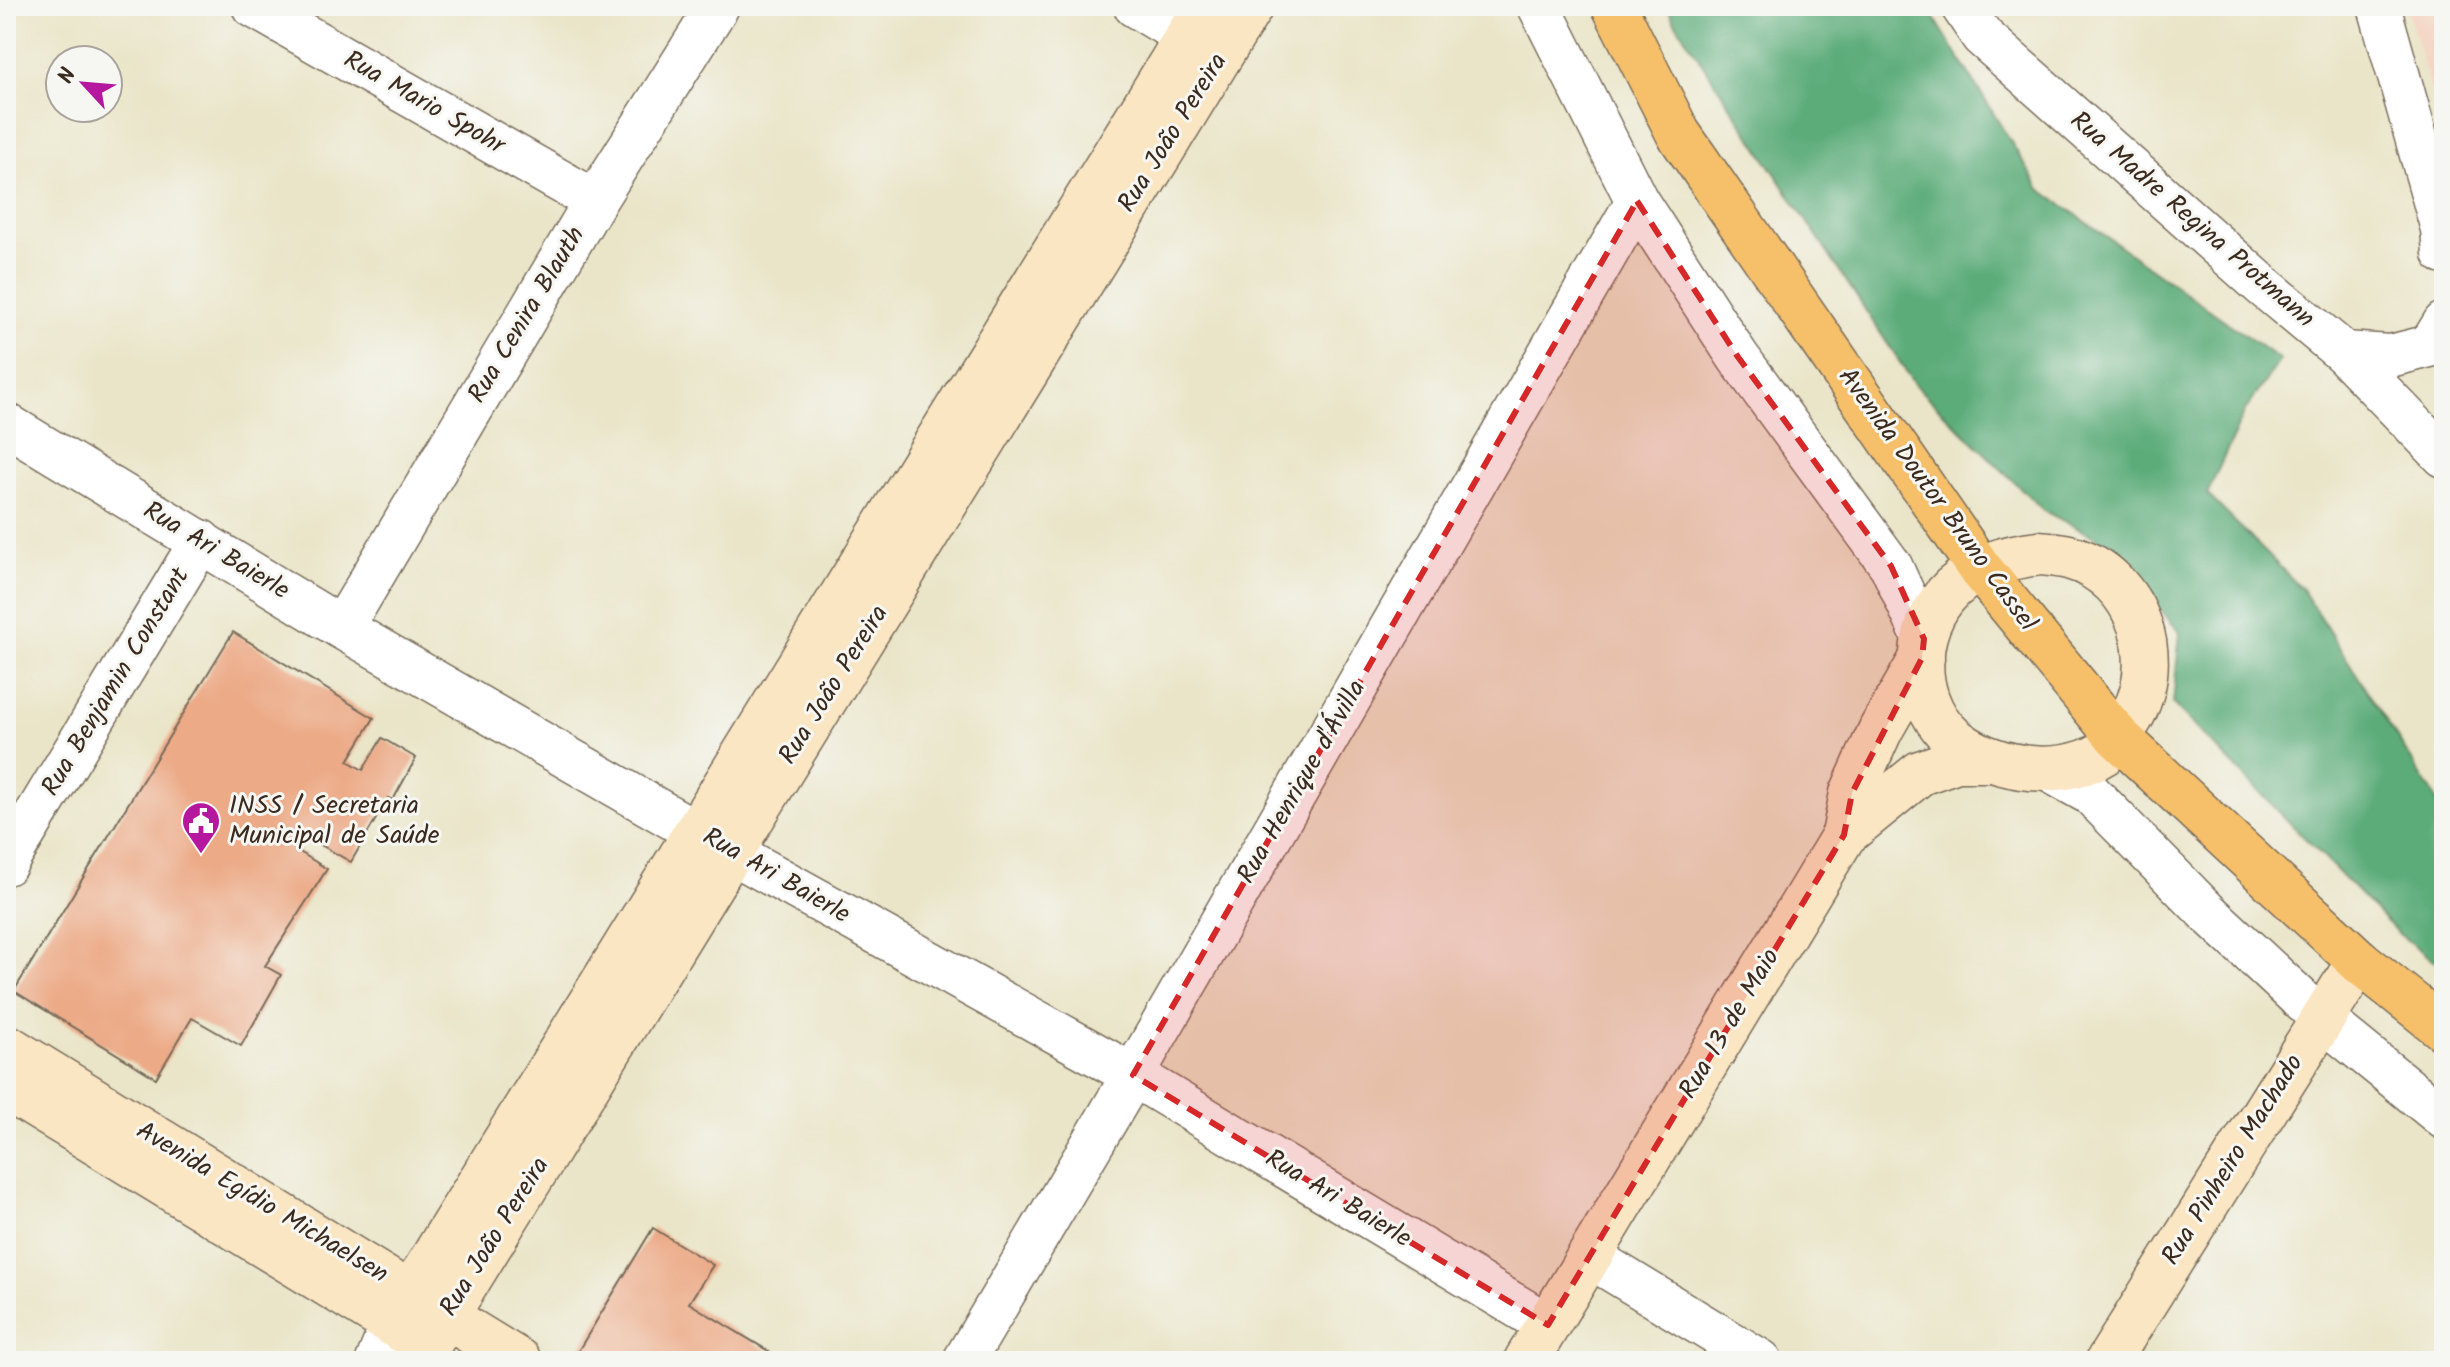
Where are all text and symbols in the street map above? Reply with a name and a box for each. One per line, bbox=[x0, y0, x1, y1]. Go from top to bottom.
street label: Rua Mario Spohr bbox=[335, 40, 514, 167]
north arrow bbox=[44, 44, 124, 124]
street label: Rua João Pereira bbox=[1107, 45, 1239, 221]
text: N bbox=[49, 62, 87, 90]
street label: Rua Madre Regina Protmann bbox=[2060, 101, 2324, 339]
street label: Rua Cenira Blauth bbox=[457, 218, 597, 412]
street label: Avenida Doutor Bruno Cassel bbox=[1827, 359, 2047, 641]
street label: Rua Ari Baierle bbox=[135, 491, 298, 612]
street label: Rua Benjamin Constant bbox=[31, 559, 202, 805]
street label: Rua João Pereira bbox=[768, 597, 900, 773]
street label: Rua Henrique d'Ávilla bbox=[1226, 672, 1378, 892]
place label: INSS / Secretaria Municipal de Saúde bbox=[229, 785, 440, 857]
public building icon: INSS / Secretaria Municipal de Saúde bbox=[180, 800, 222, 855]
street label: Rua Ari Baierle bbox=[694, 817, 858, 935]
street label: Rua 13 de Maio bbox=[1668, 941, 1792, 1107]
street label: Rua Pinheiro Machado bbox=[2151, 1046, 2315, 1274]
street label: Avenida Egídio Michaelsen bbox=[128, 1111, 396, 1295]
street label: Rua Ari Baierle bbox=[1257, 1139, 1420, 1260]
street label: Rua João Pereira bbox=[429, 1149, 561, 1325]

